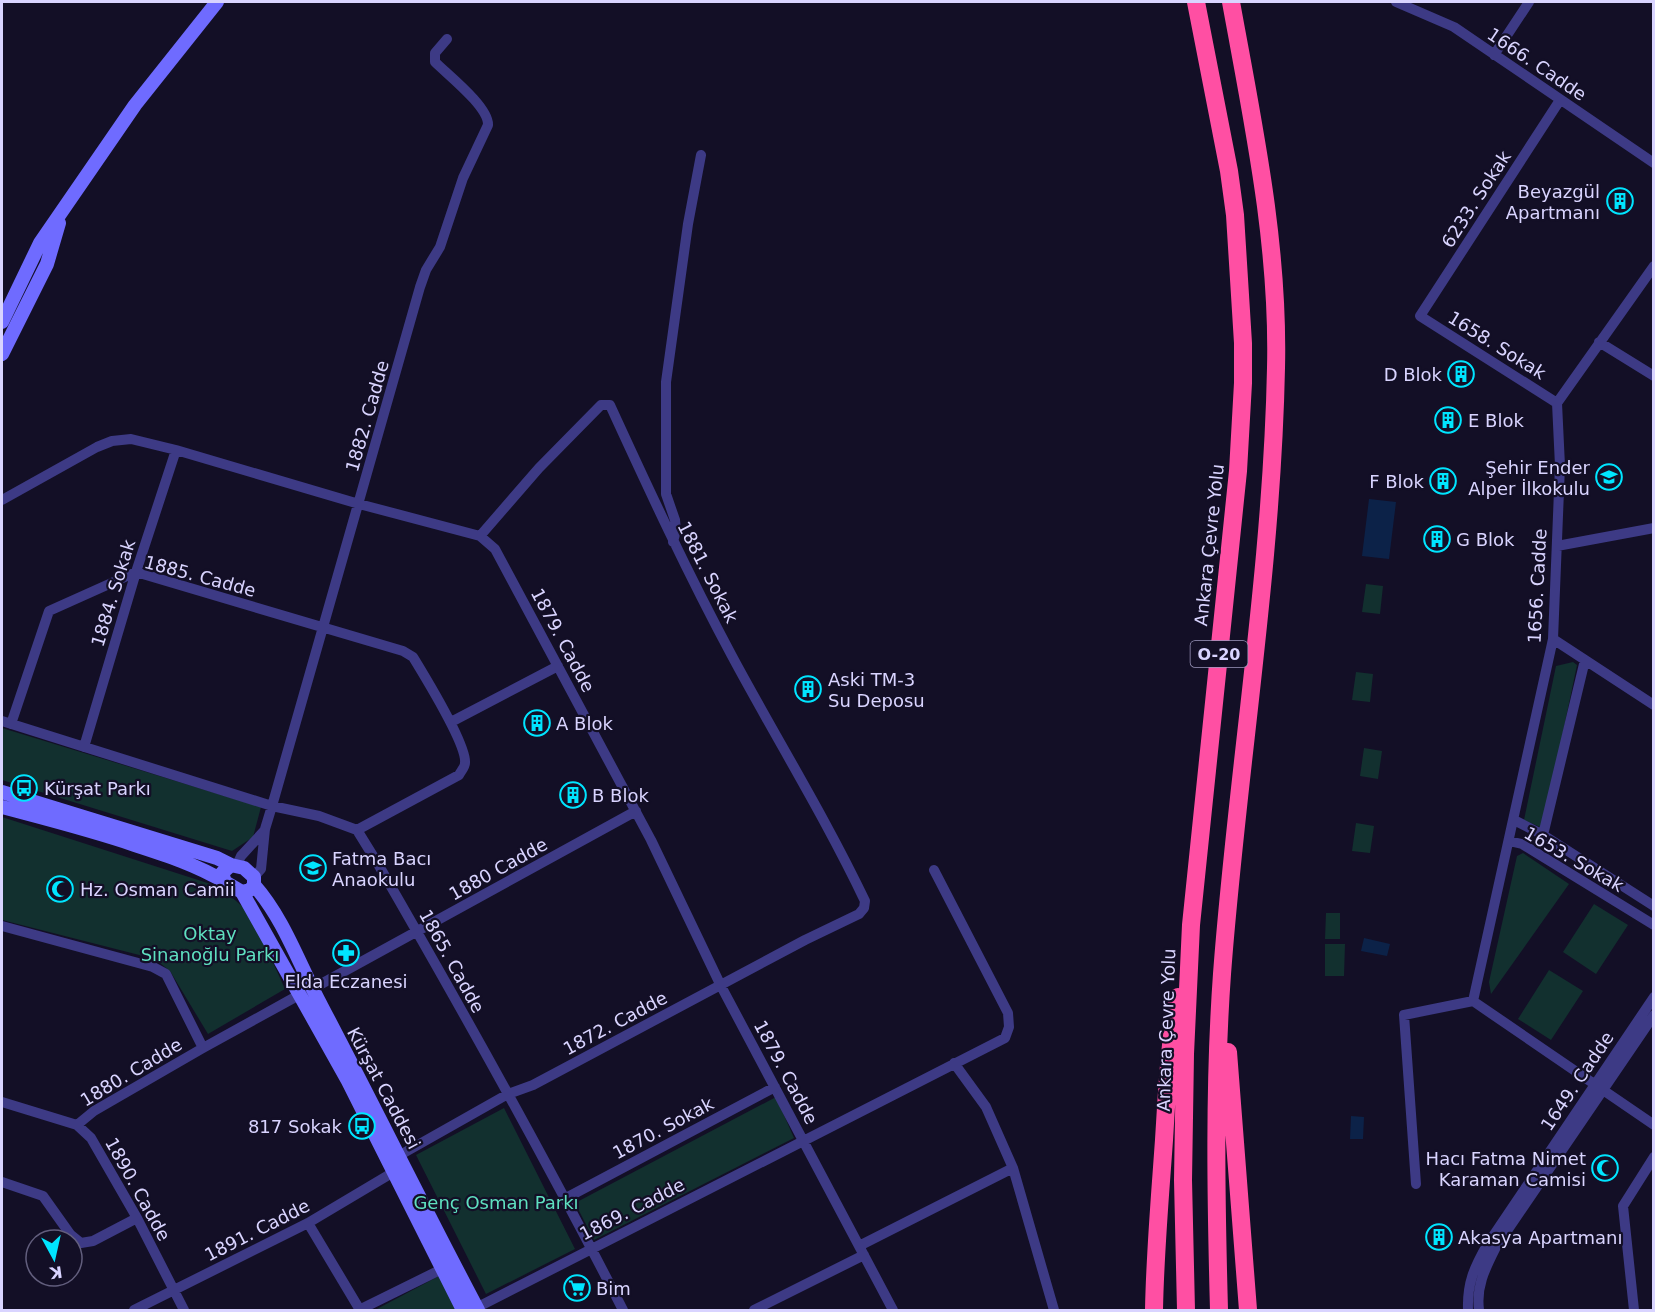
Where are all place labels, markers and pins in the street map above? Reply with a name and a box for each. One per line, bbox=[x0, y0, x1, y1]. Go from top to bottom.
place label: Beyazgül Apartmanı bbox=[1506, 181, 1600, 223]
building icon: Beyazgül Apartmanı bbox=[1605, 186, 1635, 216]
building icon: D Blok bbox=[1446, 359, 1476, 389]
place label: D Blok bbox=[1384, 364, 1443, 385]
building icon: E Blok bbox=[1433, 405, 1463, 435]
place label: E Blok bbox=[1468, 410, 1524, 431]
place label: Şehir Ender Alper İlkokulu bbox=[1468, 457, 1591, 499]
school or university icon: Şehir Ender Alper İlkokulu bbox=[1594, 462, 1624, 492]
building icon: F Blok bbox=[1428, 466, 1458, 496]
place label: F Blok bbox=[1369, 471, 1425, 492]
building icon: G Blok bbox=[1422, 524, 1452, 554]
place label: G Blok bbox=[1456, 529, 1515, 550]
place label: Aski TM-3 Su Deposu bbox=[828, 669, 925, 711]
building icon: Aski TM-3 Su Deposu bbox=[793, 674, 823, 704]
building icon: A Blok bbox=[522, 708, 552, 738]
place label: A Blok bbox=[556, 713, 613, 734]
bus stop icon: Kürşat Parkı bbox=[9, 773, 39, 803]
place label: Kürşat Parkı bbox=[44, 778, 151, 799]
building icon: B Blok bbox=[558, 780, 588, 810]
place label: B Blok bbox=[592, 785, 649, 806]
place label: Fatma Bacı Anaokulu bbox=[332, 848, 431, 890]
school or university icon: Fatma Bacı Anaokulu bbox=[298, 853, 328, 883]
mosque icon: Hz. Osman Camii bbox=[45, 874, 75, 904]
place label: Hz. Osman Camii bbox=[80, 879, 235, 900]
pharmacy icon: Elda Eczanesi bbox=[331, 938, 361, 968]
place label: Elda Eczanesi bbox=[284, 971, 408, 992]
bus stop icon: 817 Sokak bbox=[347, 1111, 377, 1141]
place label: 817 Sokak bbox=[248, 1116, 343, 1137]
place label: Hacı Fatma Nimet Karaman Camisi bbox=[1426, 1148, 1586, 1190]
mosque icon: Hacı Fatma Nimet Karaman Camisi bbox=[1590, 1153, 1620, 1183]
building icon: Akasya Apartmanı bbox=[1424, 1222, 1454, 1252]
place label: Akasya Apartmanı bbox=[1458, 1227, 1622, 1248]
supermarket icon: Bim bbox=[562, 1273, 592, 1303]
place label: Bim bbox=[596, 1278, 631, 1299]

